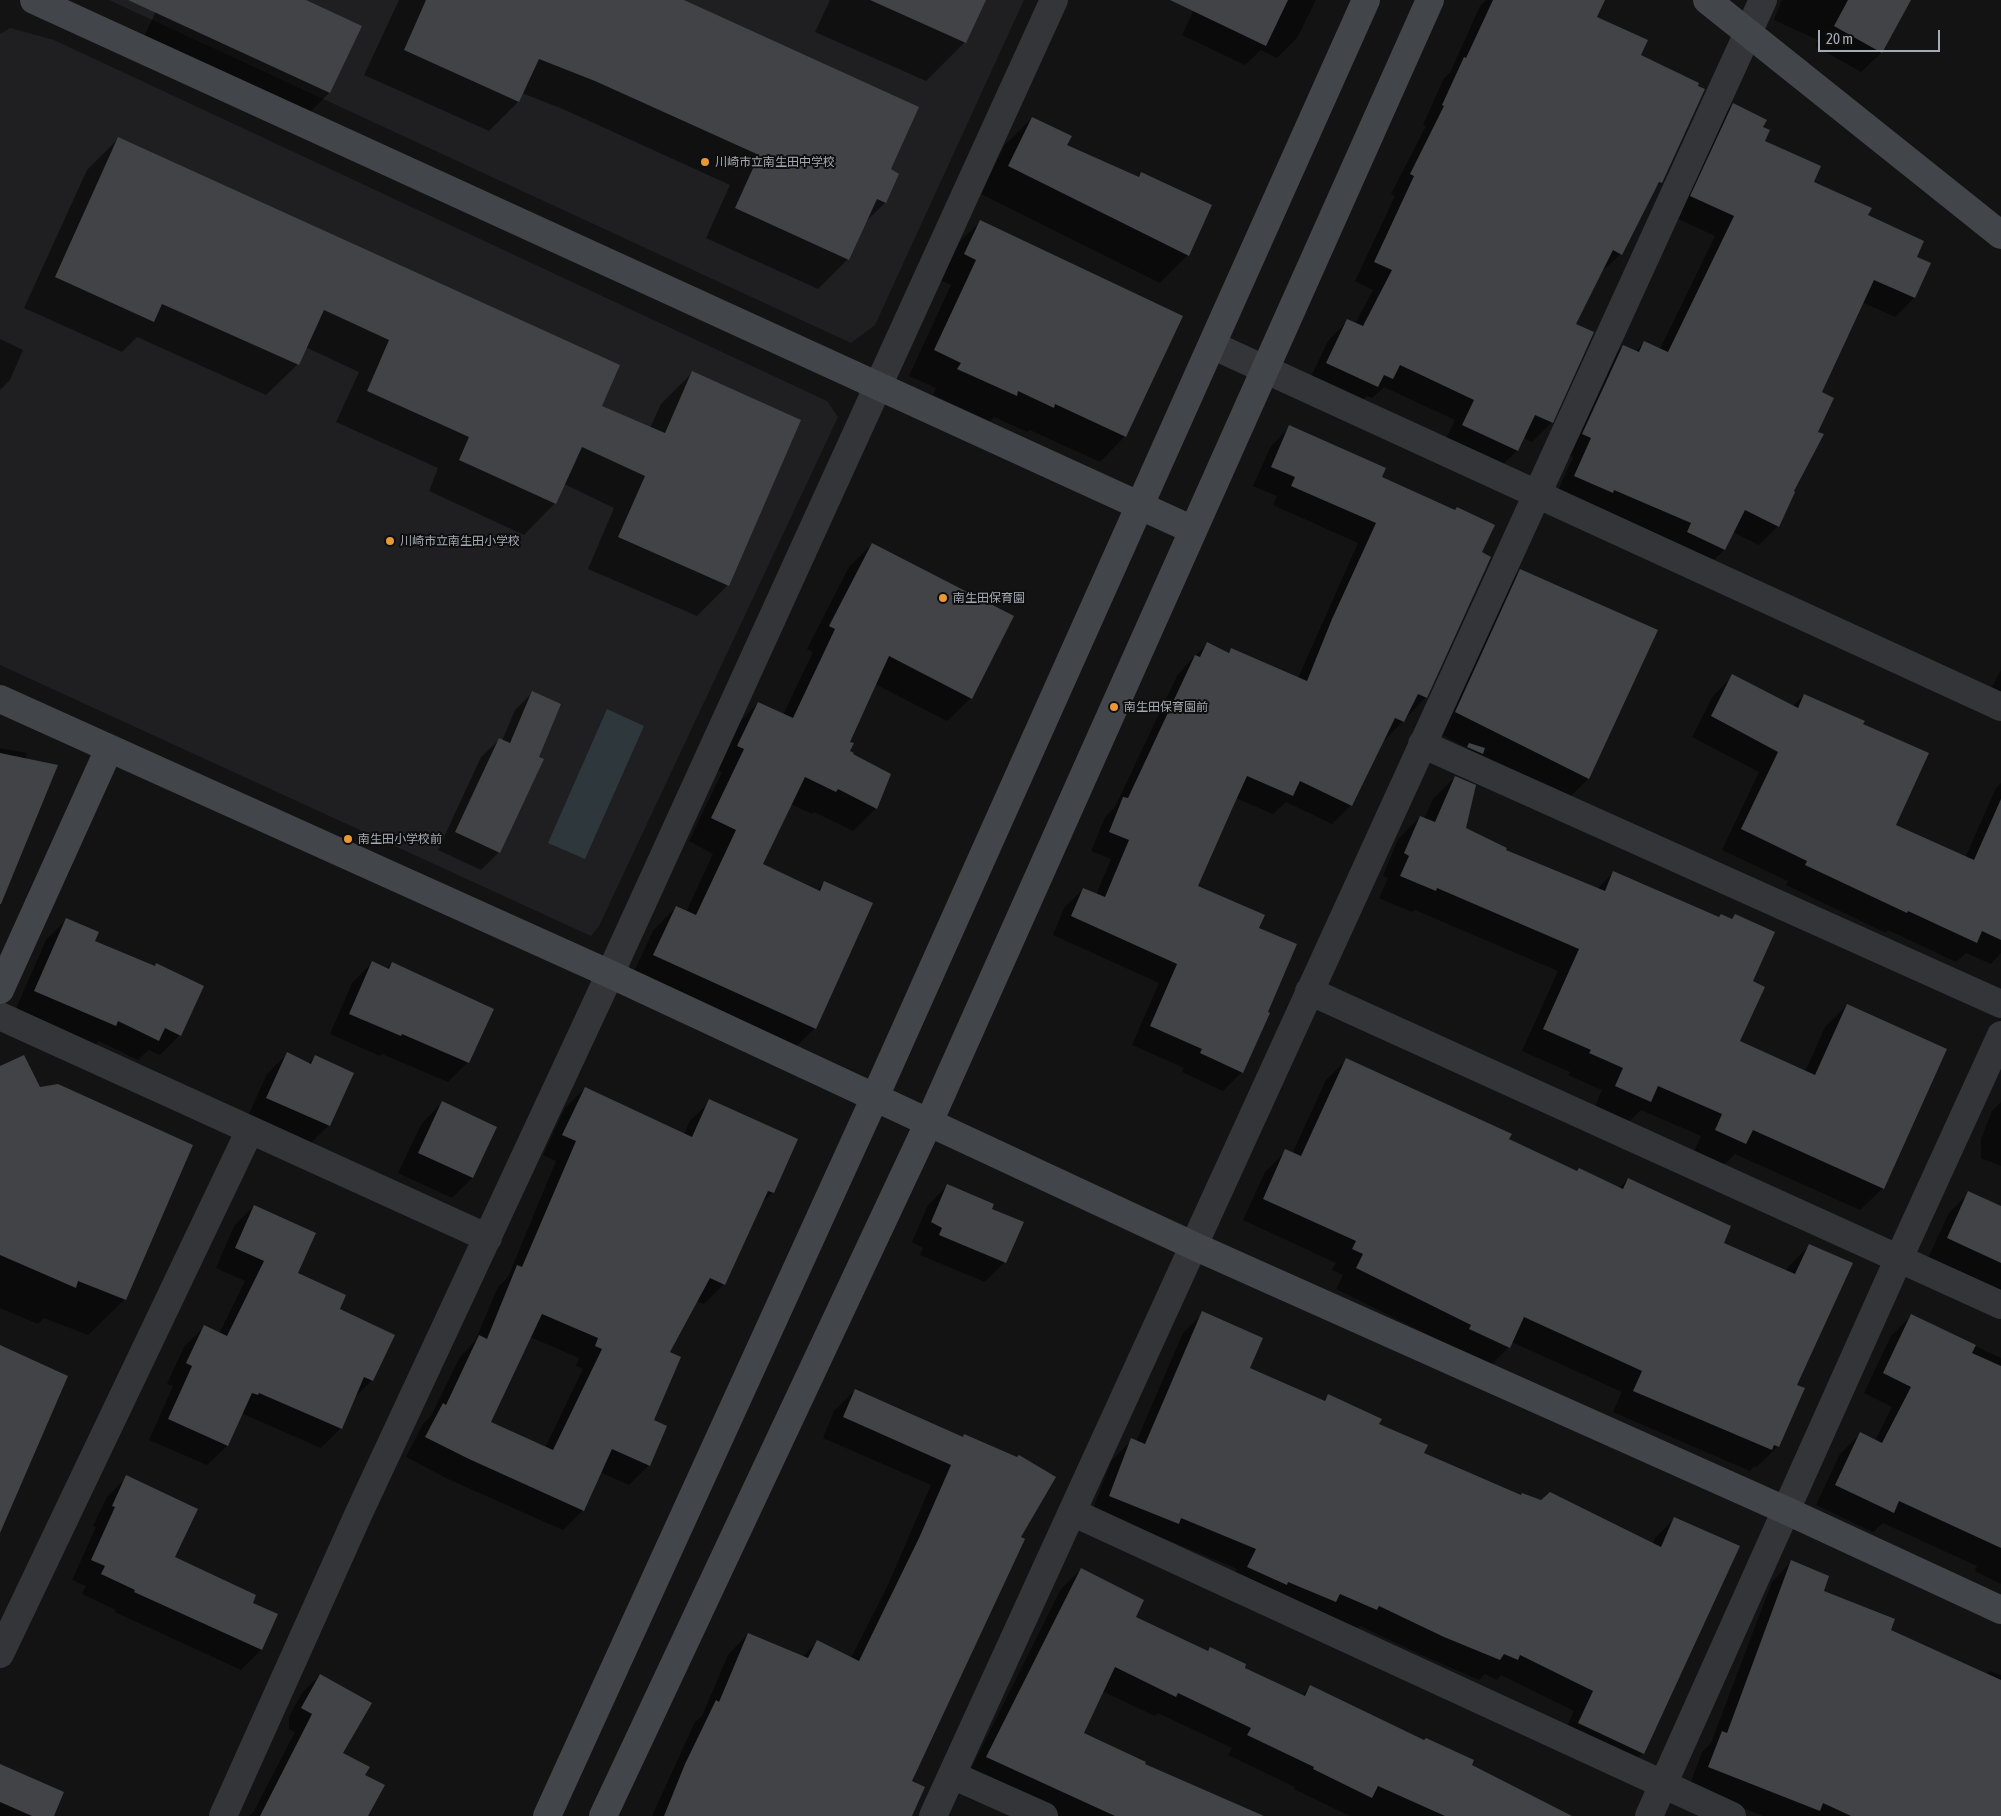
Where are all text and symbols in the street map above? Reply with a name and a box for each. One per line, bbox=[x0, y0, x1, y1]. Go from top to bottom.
scale bar bbox=[1821, 20, 1944, 52]
text: 20 m bbox=[1826, 30, 1853, 47]
place label: 川崎市立南生田中学校 bbox=[715, 155, 835, 169]
marker: 川崎市立南生田中学校 bbox=[699, 156, 711, 168]
place label: 川崎市立南生田小学校 bbox=[400, 534, 520, 548]
marker: 川崎市立南生田小学校 bbox=[384, 535, 396, 547]
place label: 南生田保育園 bbox=[953, 591, 1025, 605]
marker: 南生田保育園 bbox=[937, 592, 949, 604]
place label: 南生田保育園前 bbox=[1124, 700, 1208, 714]
marker: 南生田保育園前 bbox=[1108, 701, 1120, 713]
place label: 南生田小学校前 bbox=[358, 832, 442, 846]
marker: 南生田小学校前 bbox=[342, 833, 354, 845]

